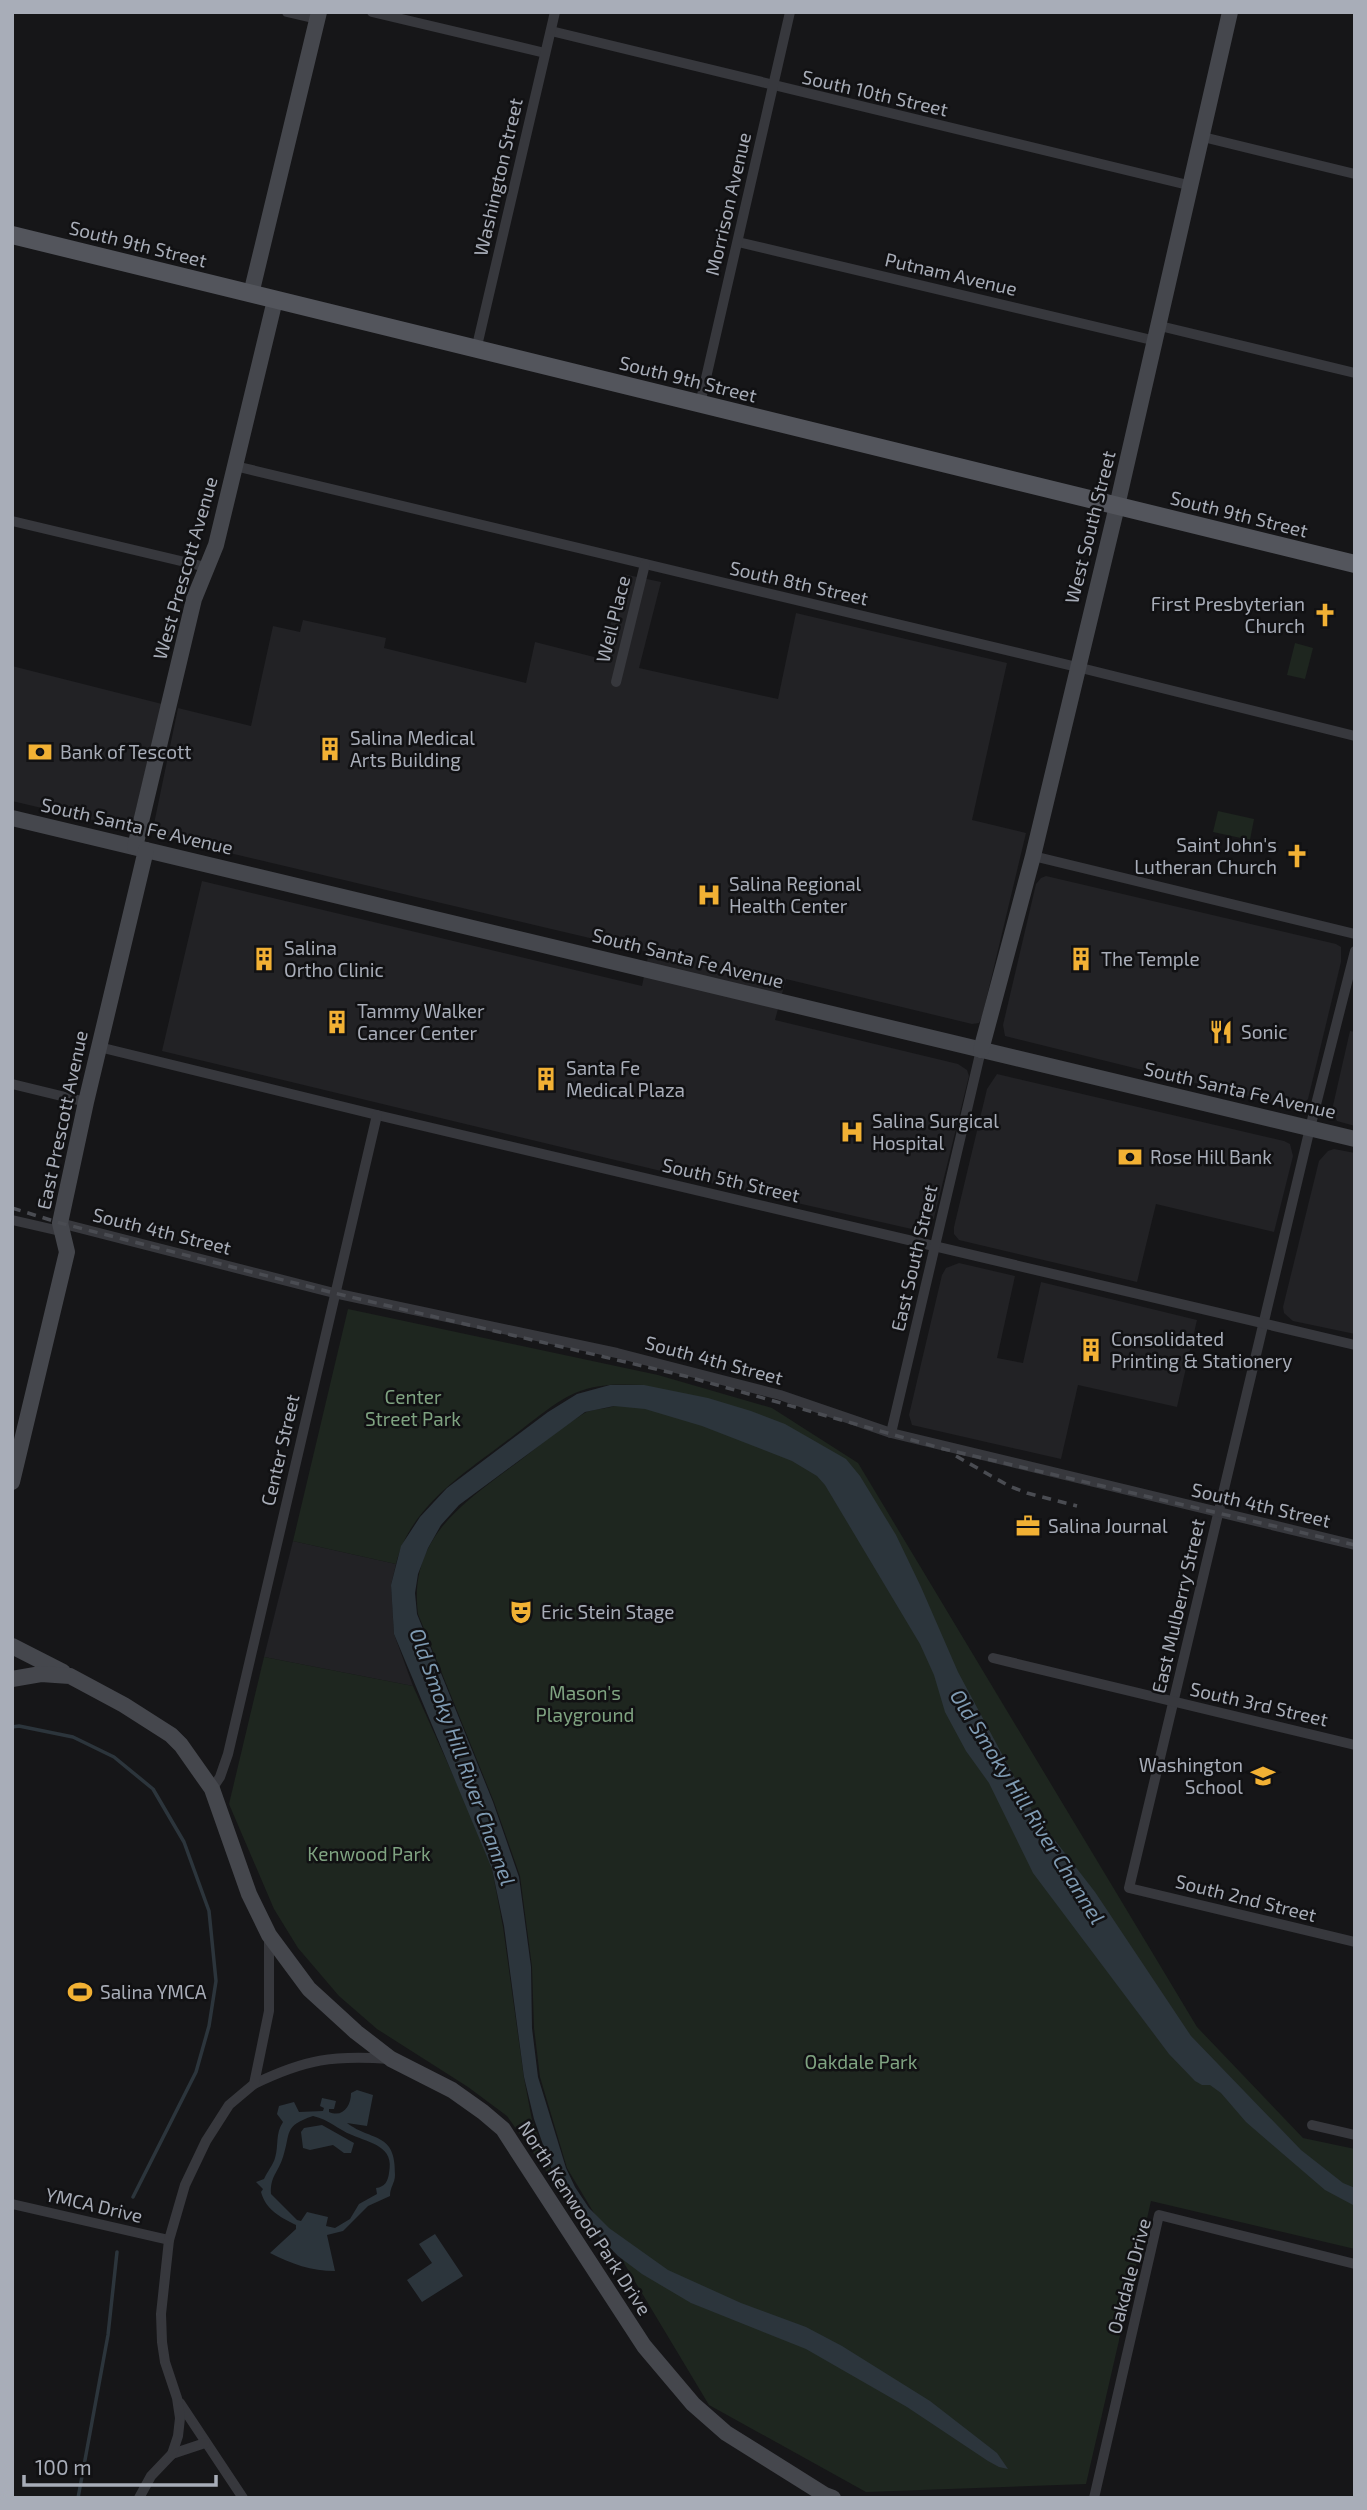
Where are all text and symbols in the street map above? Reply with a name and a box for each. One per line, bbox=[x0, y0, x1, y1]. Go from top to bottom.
street label: South 10th Street bbox=[800, 65, 950, 120]
street label: Washington Street bbox=[468, 96, 527, 258]
street label: Morrison Avenue bbox=[700, 130, 755, 278]
street label: South 9th Street bbox=[67, 215, 209, 272]
street label: Putnam Avenue bbox=[883, 247, 1019, 300]
street label: South 9th Street bbox=[617, 350, 759, 407]
street label: West South Street bbox=[1059, 448, 1120, 606]
street label: West Prescott Avenue bbox=[147, 474, 222, 662]
street label: South 9th Street bbox=[1168, 485, 1310, 542]
street label: South 8th Street bbox=[728, 555, 871, 610]
street label: Weil Place bbox=[591, 573, 634, 665]
place label: First Presbyterian Church bbox=[1151, 592, 1305, 637]
church icon: First Presbyterian Church bbox=[1311, 601, 1339, 629]
place label: Salina Medical Arts Building bbox=[350, 726, 475, 771]
building icon: Salina Medical Arts Building bbox=[316, 735, 344, 763]
bank icon: Bank of Tescott bbox=[26, 738, 54, 766]
place label: Bank of Tescott bbox=[60, 740, 192, 763]
street label: South Santa Fe Avenue bbox=[39, 792, 235, 859]
place label: Saint John's Lutheran Church bbox=[1134, 833, 1277, 878]
church icon: Saint John's Lutheran Church bbox=[1283, 842, 1311, 870]
place label: Salina Regional Health Center bbox=[729, 872, 862, 917]
hospital icon: Salina Regional Health Center bbox=[695, 881, 723, 909]
street label: South Santa Fe Avenue bbox=[590, 923, 786, 992]
place label: Salina Ortho Clinic bbox=[284, 936, 384, 981]
building icon: Salina Ortho Clinic bbox=[250, 945, 278, 973]
building icon: The Temple bbox=[1067, 945, 1095, 973]
place label: The Temple bbox=[1101, 947, 1200, 970]
place label: Tammy Walker Cancer Center bbox=[357, 999, 485, 1044]
building icon: Tammy Walker Cancer Center bbox=[323, 1008, 351, 1036]
restaurant icon: Sonic bbox=[1207, 1018, 1235, 1046]
place label: Sonic bbox=[1241, 1020, 1288, 1043]
street label: East Prescott Avenue bbox=[31, 1028, 92, 1212]
place label: Santa Fe Medical Plaza bbox=[566, 1056, 685, 1101]
street label: South Santa Fe Avenue bbox=[1142, 1056, 1338, 1123]
building icon: Santa Fe Medical Plaza bbox=[532, 1065, 560, 1093]
place label: Salina Surgical Hospital bbox=[872, 1109, 999, 1154]
hospital icon: Salina Surgical Hospital bbox=[838, 1118, 866, 1146]
bank icon: Rose Hill Bank bbox=[1116, 1143, 1144, 1171]
place label: Rose Hill Bank bbox=[1150, 1145, 1272, 1168]
street label: South 5th Street bbox=[660, 1153, 802, 1206]
street label: East South Street bbox=[885, 1182, 942, 1333]
street label: South 4th Street bbox=[91, 1202, 234, 1259]
place label: Consolidated Printing & Stationery bbox=[1111, 1327, 1292, 1372]
street label: South 4th Street bbox=[643, 1330, 786, 1389]
building icon: Consolidated Printing & Stationery bbox=[1077, 1336, 1105, 1364]
park label: Center Street Park bbox=[365, 1385, 461, 1430]
street label: Center Street bbox=[256, 1392, 304, 1508]
street label: South 4th Street bbox=[1189, 1477, 1333, 1532]
office icon: Salina Journal bbox=[1014, 1512, 1042, 1540]
place label: Salina Journal bbox=[1048, 1514, 1168, 1537]
street label: East Mulberry Street bbox=[1146, 1516, 1209, 1695]
theatre icon: Eric Stein Stage bbox=[507, 1598, 535, 1626]
place label: Eric Stein Stage bbox=[541, 1600, 674, 1623]
water label: Old Smoky Hill River Channel bbox=[404, 1624, 522, 1889]
street label: South 3rd Street bbox=[1188, 1676, 1330, 1731]
park label: Mason's Playground bbox=[536, 1681, 634, 1726]
water label: Old Smoky Hill River Channel bbox=[945, 1684, 1111, 1929]
place label: Washington School bbox=[1139, 1753, 1243, 1798]
school or university icon: Washington School bbox=[1249, 1762, 1277, 1790]
park label: Kenwood Park bbox=[307, 1842, 431, 1865]
street label: South 2nd Street bbox=[1173, 1869, 1319, 1926]
sports icon: Salina YMCA bbox=[66, 1978, 94, 2006]
place label: Salina YMCA bbox=[100, 1980, 207, 2003]
park label: Oakdale Park bbox=[805, 2050, 918, 2073]
street label: North Kenwood Park Drive bbox=[514, 2116, 657, 2319]
street label: YMCA Drive bbox=[43, 2182, 145, 2227]
street label: Oakdale Drive bbox=[1102, 2215, 1155, 2336]
scale bar bbox=[24, 2444, 217, 2488]
text: 100 m bbox=[35, 2454, 92, 2479]

